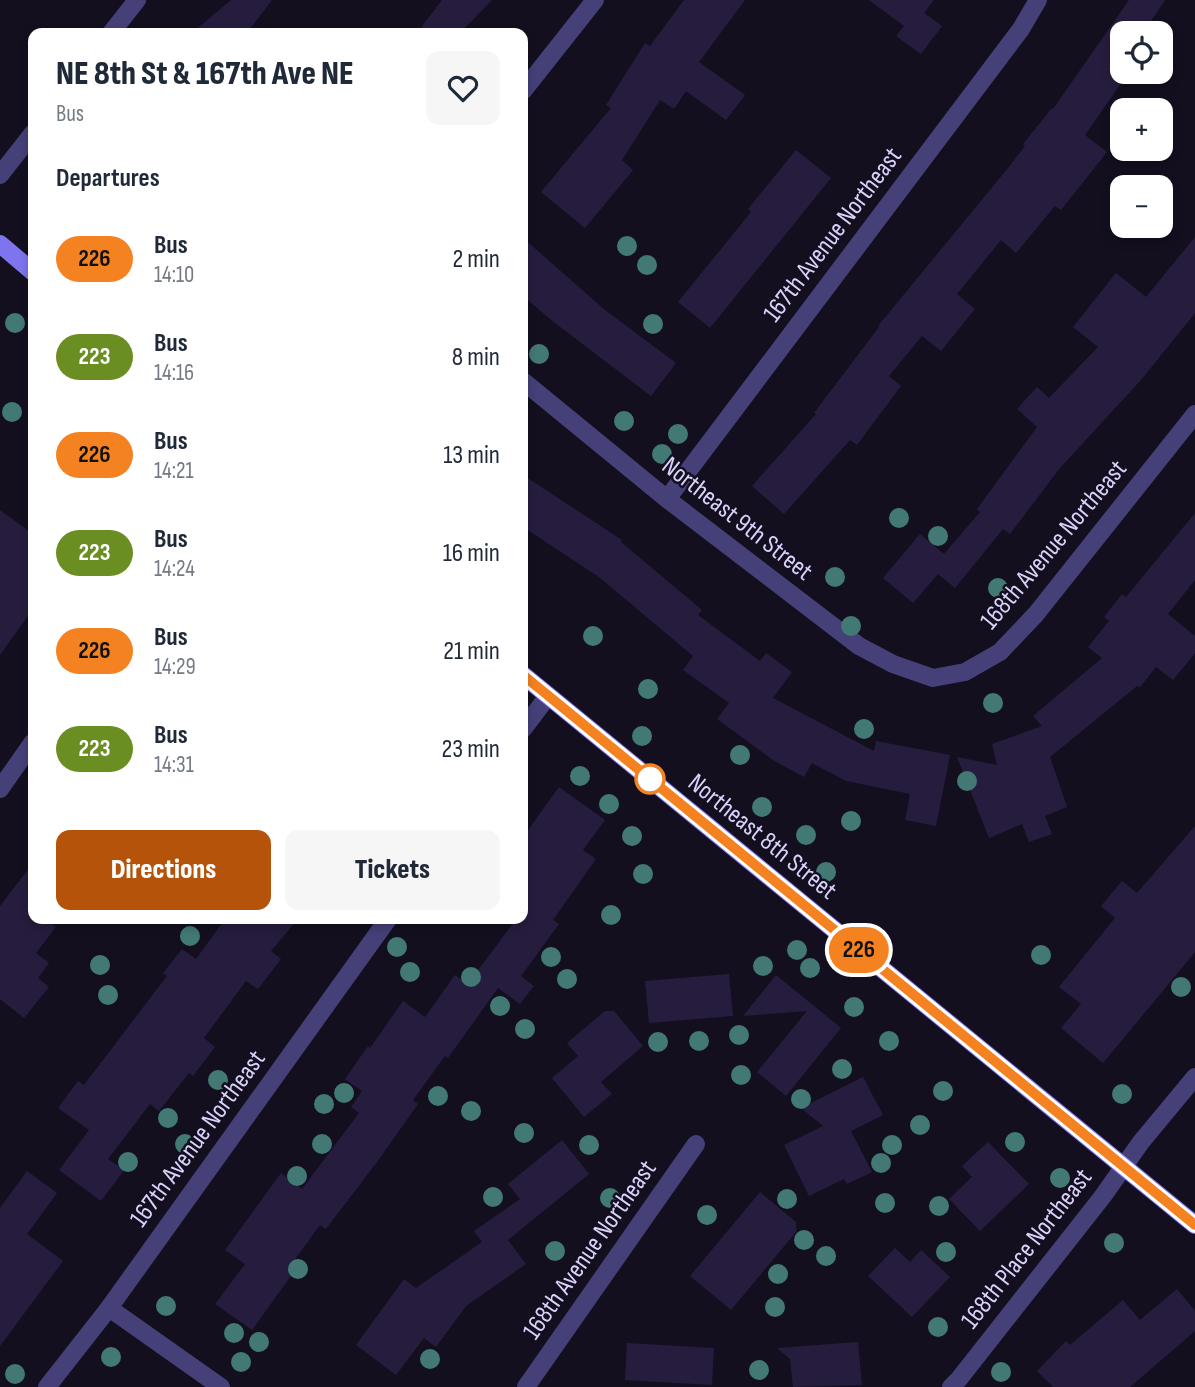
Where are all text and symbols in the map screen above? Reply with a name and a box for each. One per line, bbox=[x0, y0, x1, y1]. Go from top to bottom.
map controls bbox=[1110, 21, 1173, 238]
button: locate bbox=[1110, 21, 1173, 84]
button: heart bbox=[426, 51, 500, 125]
text: NE 8th St & 167th Ave NE bbox=[56, 54, 354, 94]
button: + bbox=[1110, 98, 1173, 161]
text: Bus bbox=[56, 100, 84, 128]
street label: 167th Avenue Northeast bbox=[757, 142, 909, 328]
text: Departures bbox=[56, 163, 160, 194]
button: − bbox=[1110, 175, 1173, 238]
text: Bus bbox=[154, 230, 188, 261]
text: 226 bbox=[78, 244, 111, 273]
text: 2 min bbox=[452, 244, 500, 275]
text: 14:10 bbox=[154, 261, 194, 289]
text: Bus bbox=[154, 328, 188, 359]
text: 223 bbox=[79, 342, 110, 371]
text: 8 min bbox=[452, 342, 500, 373]
text: 14:16 bbox=[154, 359, 194, 387]
text: Bus bbox=[154, 426, 188, 457]
text: 226 bbox=[78, 440, 111, 469]
text: 13 min bbox=[443, 440, 500, 471]
street label: Northeast 9th Street bbox=[656, 451, 818, 587]
street label: 168th Avenue Northeast bbox=[974, 454, 1134, 636]
text: 14:21 bbox=[154, 457, 194, 485]
text: Bus bbox=[154, 524, 188, 555]
text: 223 bbox=[79, 538, 110, 567]
text: 16 min bbox=[443, 538, 500, 569]
text: 14:24 bbox=[154, 555, 195, 583]
text: Bus bbox=[154, 622, 188, 653]
text: 226 bbox=[78, 636, 111, 665]
text: 21 min bbox=[443, 636, 500, 667]
text: 14:29 bbox=[154, 653, 196, 681]
text: Bus bbox=[154, 720, 188, 751]
text: 223 bbox=[79, 734, 110, 763]
text: 23 min bbox=[442, 734, 500, 765]
text: 14:31 bbox=[154, 751, 194, 779]
unlabelled marker bbox=[635, 764, 665, 794]
street label: Northeast 8th Street bbox=[681, 768, 843, 906]
button: Directions bbox=[56, 830, 271, 910]
button: Tickets bbox=[285, 830, 500, 910]
line badge: 226 bbox=[819, 927, 899, 973]
text: 226 bbox=[843, 935, 875, 964]
street label: 167th Avenue Northeast bbox=[124, 1045, 272, 1233]
street label: 168th Avenue Northeast bbox=[517, 1154, 663, 1345]
street label: 168th Place Northeast bbox=[955, 1163, 1099, 1335]

